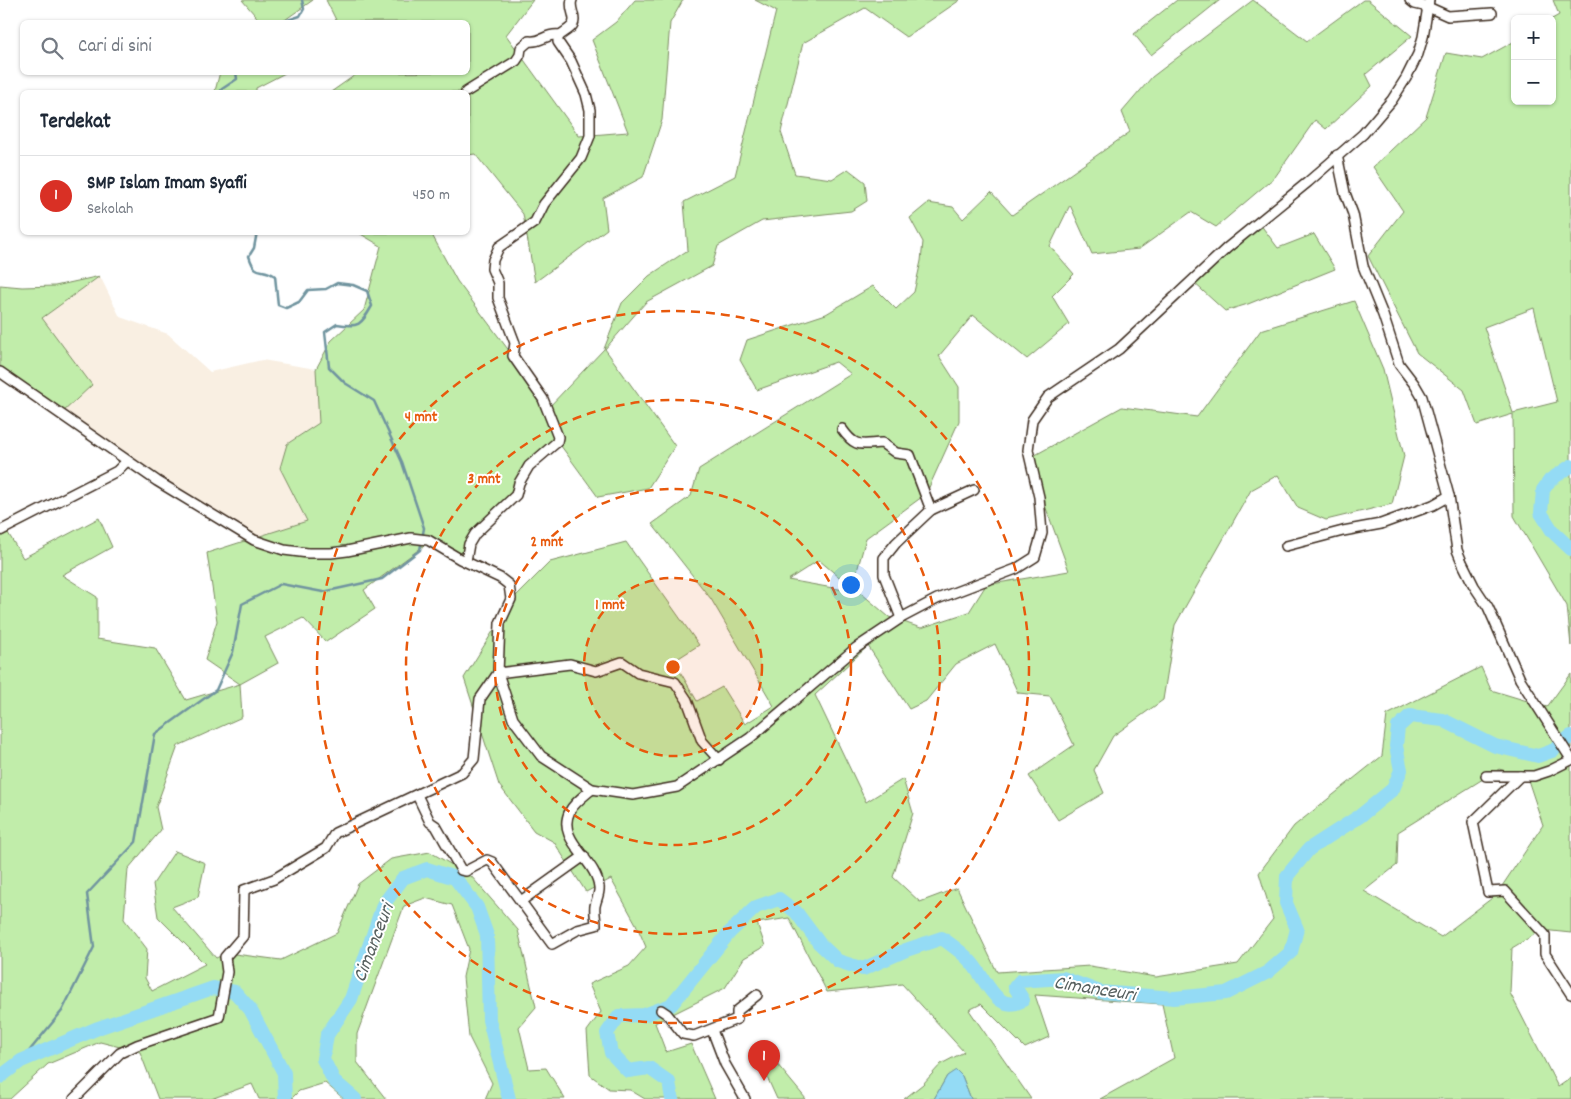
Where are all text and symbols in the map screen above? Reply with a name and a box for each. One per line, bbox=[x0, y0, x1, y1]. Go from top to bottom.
map controls bbox=[1511, 15, 1556, 105]
button: + bbox=[1511, 15, 1556, 60]
search box bbox=[20, 20, 470, 75]
icon: search bbox=[38, 34, 66, 62]
text: Cari di sini bbox=[78, 34, 152, 61]
button: − bbox=[1511, 60, 1556, 105]
text: Terdekat bbox=[40, 108, 111, 138]
text: SMP Islam Imam Syafii bbox=[87, 171, 247, 198]
text: 1 bbox=[54, 184, 58, 207]
text: 450 m bbox=[413, 184, 450, 207]
text: Sekolah bbox=[87, 198, 133, 221]
text: 4 mnt bbox=[405, 407, 438, 429]
text: 3 mnt bbox=[468, 469, 501, 491]
text: 2 mnt bbox=[531, 532, 564, 554]
your location bbox=[838, 572, 864, 598]
text: 1 mnt bbox=[595, 595, 625, 617]
centre of rings bbox=[664, 658, 682, 676]
water label: Cimanceuri bbox=[347, 896, 404, 987]
water label: Cimanceuri bbox=[1052, 970, 1141, 1011]
pin: 1 bbox=[748, 1040, 780, 1081]

